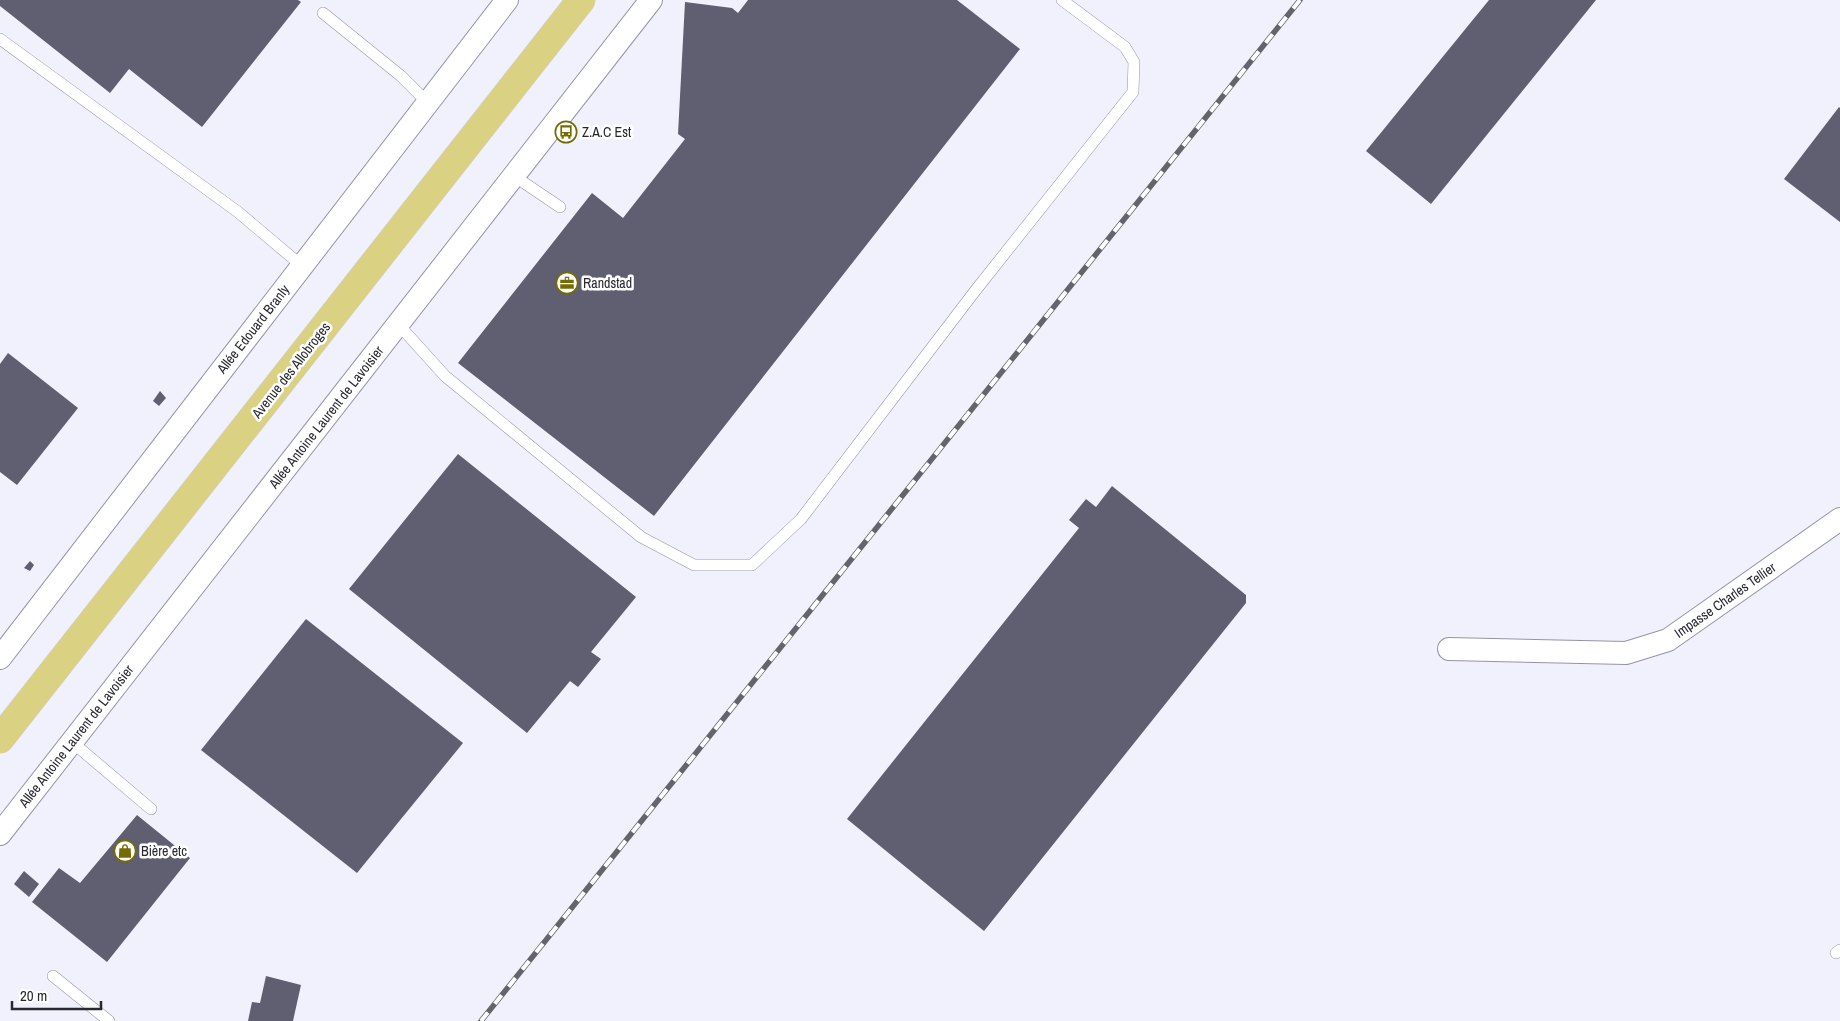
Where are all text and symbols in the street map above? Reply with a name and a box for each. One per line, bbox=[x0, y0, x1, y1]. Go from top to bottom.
bus stop icon: Z.A.C Est bbox=[554, 120, 578, 144]
place label: Z.A.C Est bbox=[582, 123, 631, 141]
office icon: Randstad bbox=[555, 271, 579, 295]
place label: Randstad bbox=[583, 274, 632, 292]
street label: Allée Edouard Branly bbox=[212, 281, 293, 378]
street label: Avenue des Allobroges bbox=[247, 318, 334, 423]
street label: Allée Antoine Laurent de Lavoisier bbox=[264, 342, 387, 493]
street label: Impasse Charles Tellier bbox=[1671, 558, 1779, 642]
street label: Allée Antoine Laurent de Lavoisier bbox=[14, 661, 137, 812]
shop icon: Bière etc bbox=[113, 839, 137, 863]
place label: Bière etc bbox=[141, 842, 187, 860]
scale bar bbox=[12, 978, 101, 1010]
text: 20 m bbox=[20, 985, 47, 1006]

